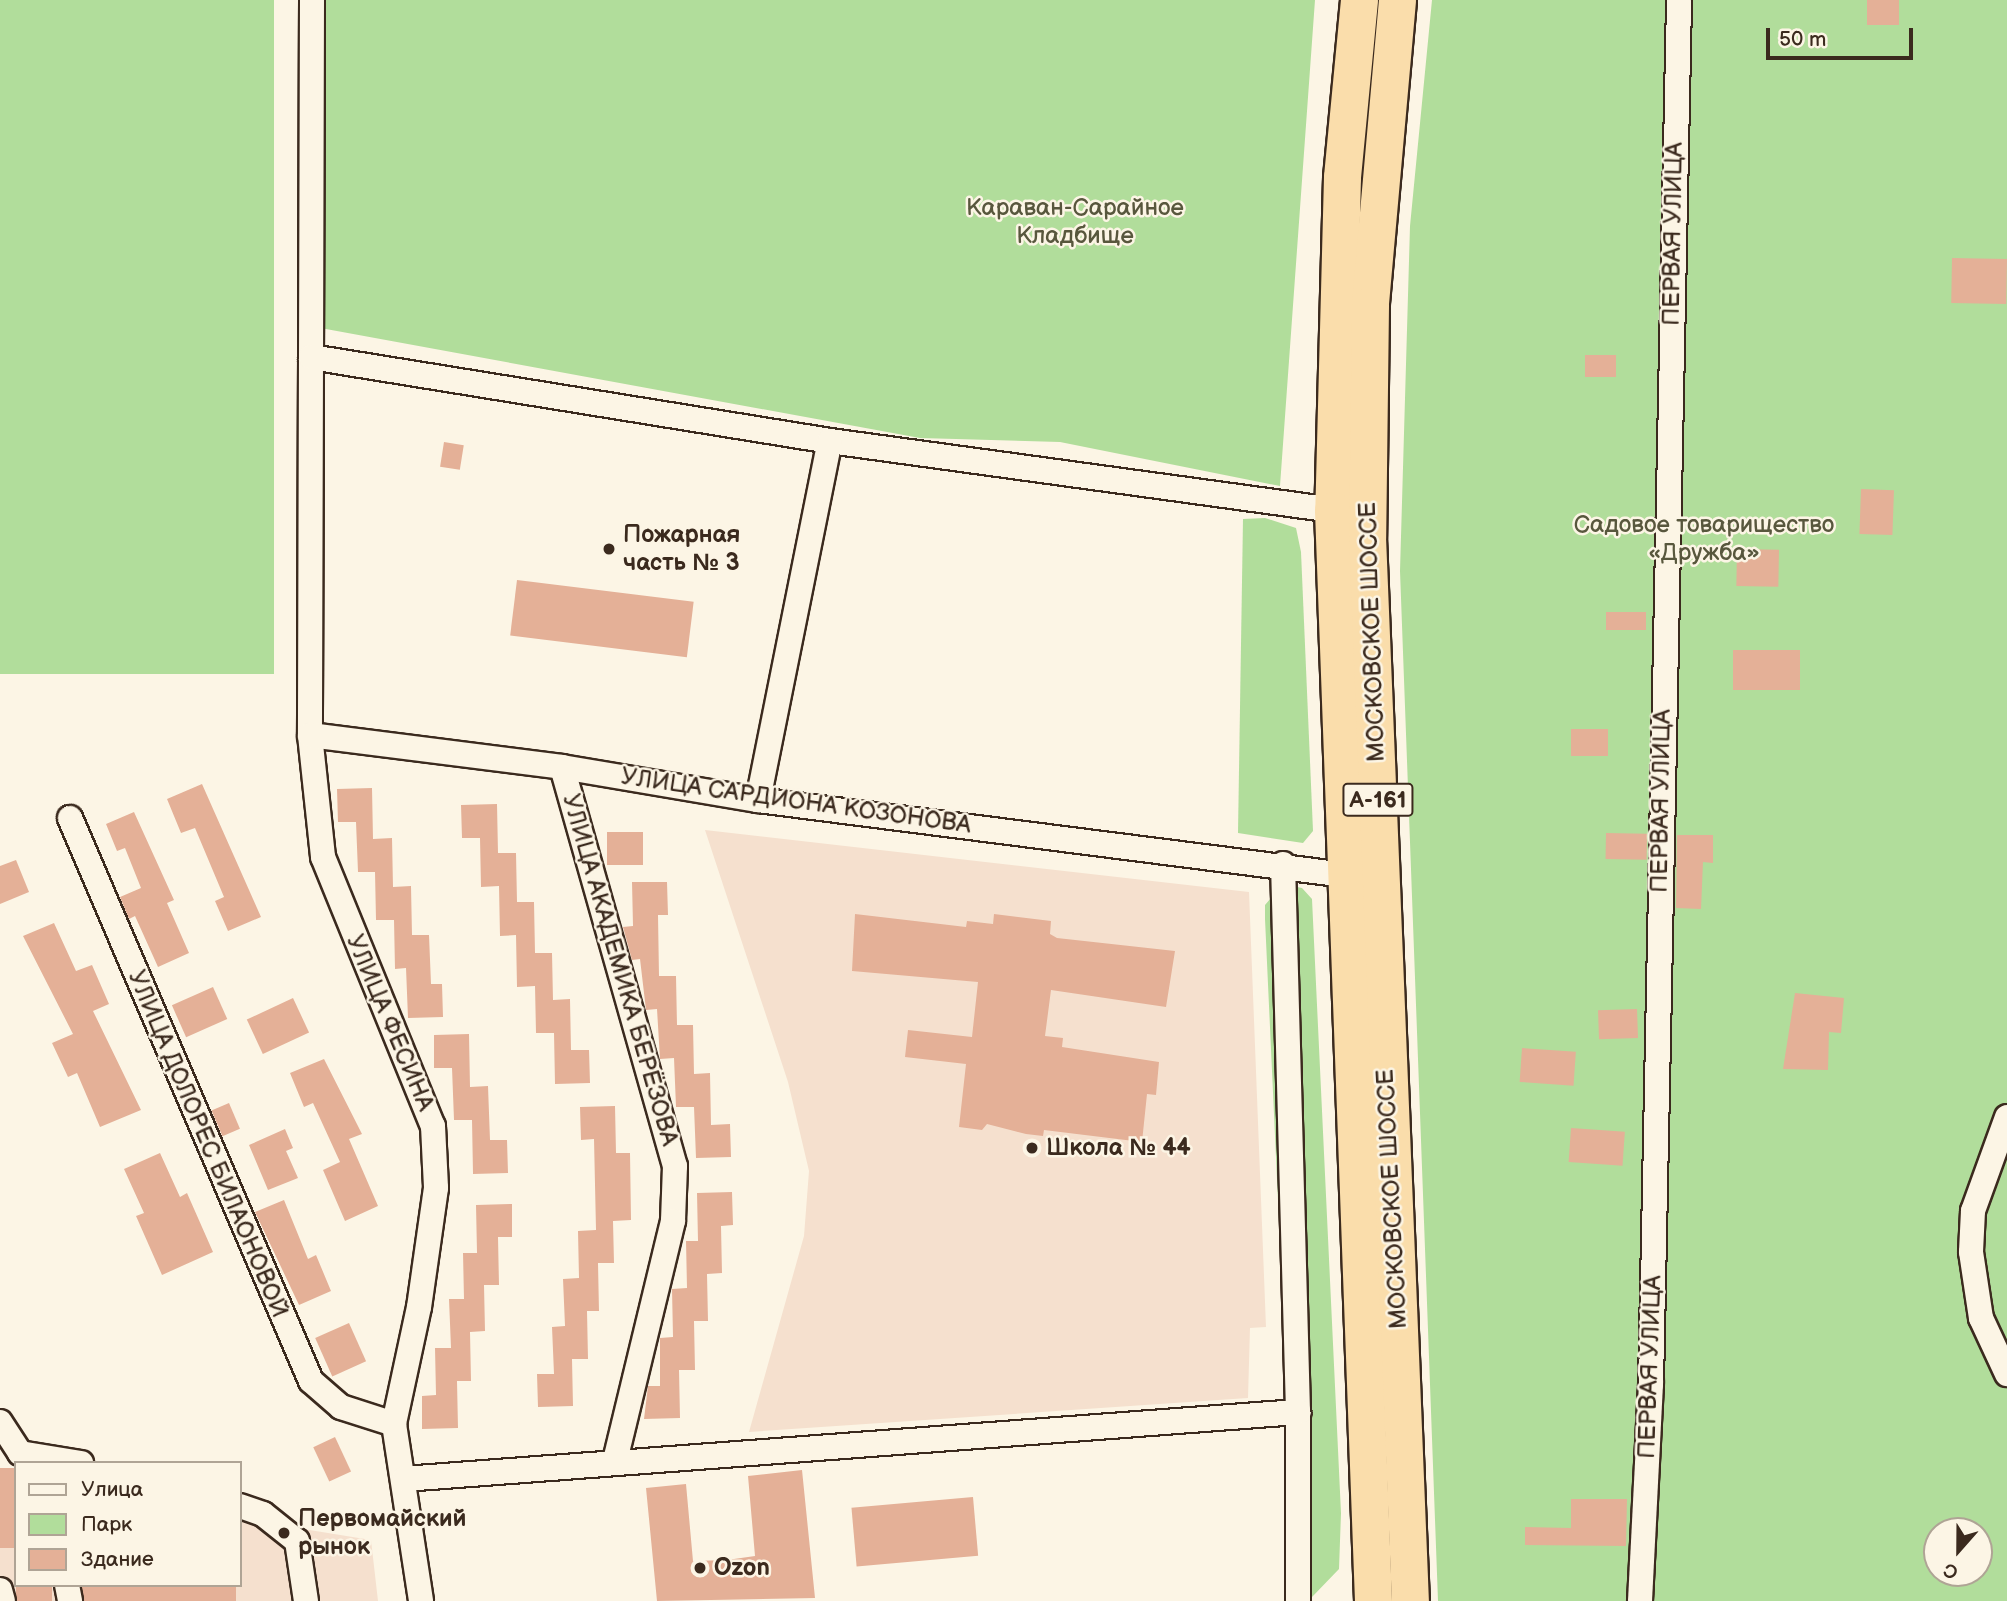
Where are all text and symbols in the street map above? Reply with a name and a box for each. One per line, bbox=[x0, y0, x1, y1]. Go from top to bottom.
scale bar bbox=[1769, 14, 1916, 58]
text: 50 m bbox=[1779, 27, 1826, 52]
street label: ПЕРВАЯ УЛИЦА bbox=[1657, 142, 1689, 326]
park label: Караван-Сарайное Кладбище bbox=[966, 194, 1184, 250]
street label: МОСКОВСКОЕ ШОССЕ bbox=[1353, 501, 1391, 763]
park label: Садовое товарищество «Дружба» bbox=[1574, 511, 1834, 567]
place label: Пожарная часть № 3 bbox=[623, 521, 740, 577]
marker: Пожарная часть № 3 bbox=[601, 541, 617, 557]
street label: ПЕРВАЯ УЛИЦА bbox=[1645, 709, 1677, 893]
street label: УЛИЦА САРДИОНА КОЗОНОВА bbox=[619, 762, 973, 840]
road number: А-161 bbox=[1341, 780, 1415, 820]
street label: УЛИЦА АКАДЕМИКА БЕРЁЗОВА bbox=[556, 791, 684, 1149]
street label: УЛИЦА ФЕСИНА bbox=[340, 931, 440, 1115]
street label: УЛИЦА ДОЛОРЕС БИЛАОНОВОЙ bbox=[122, 966, 294, 1322]
street label: МОСКОВСКОЕ ШОССЕ bbox=[1371, 1068, 1413, 1330]
place label: Школа № 44 bbox=[1046, 1134, 1191, 1162]
marker: Школа № 44 bbox=[1024, 1140, 1040, 1156]
street label: ПЕРВАЯ УЛИЦА bbox=[1632, 1275, 1668, 1459]
legend bbox=[14, 1461, 242, 1587]
text: Улица bbox=[81, 1477, 143, 1502]
place label: Первомайский рынок bbox=[298, 1505, 466, 1561]
text: Парк bbox=[81, 1512, 132, 1537]
north arrow bbox=[1923, 1517, 1993, 1587]
marker: Первомайский рынок bbox=[276, 1525, 292, 1541]
text: Здание bbox=[81, 1547, 154, 1572]
place label: Ozon bbox=[714, 1554, 770, 1582]
text: С bbox=[1941, 1557, 1961, 1583]
marker: Ozon bbox=[692, 1560, 708, 1576]

